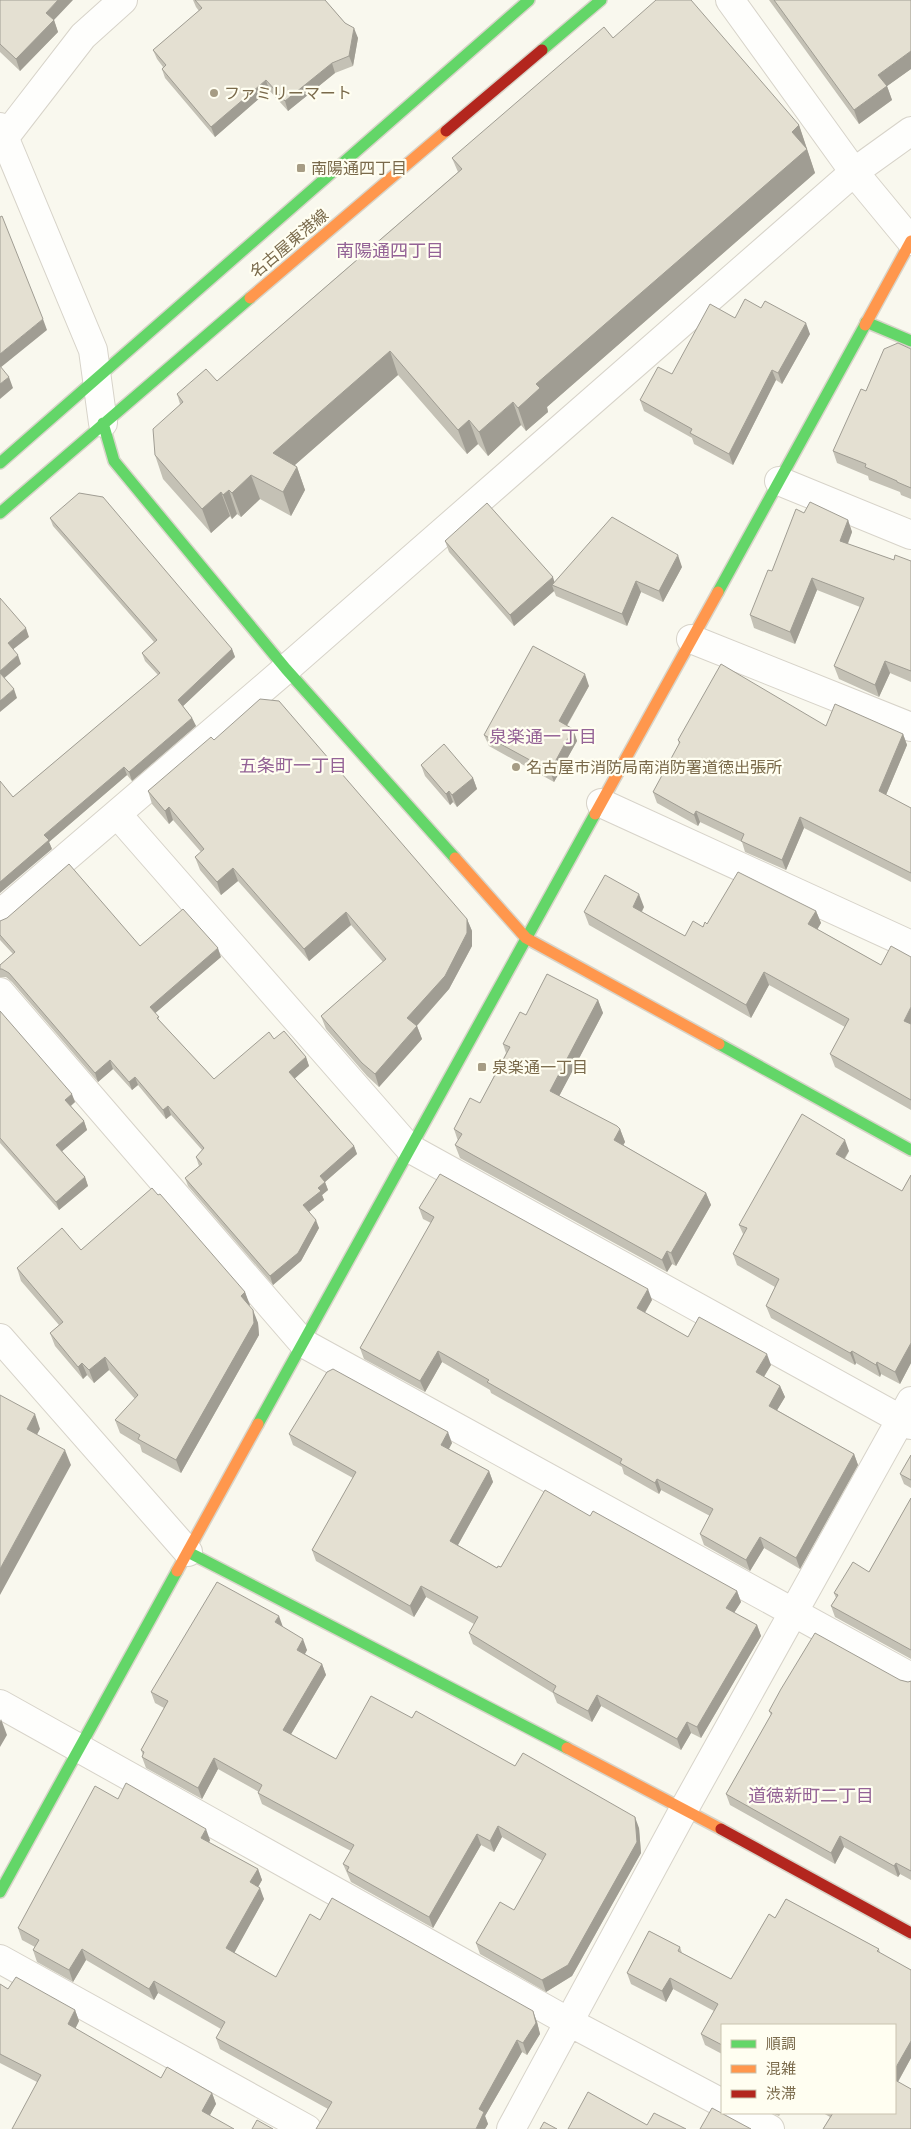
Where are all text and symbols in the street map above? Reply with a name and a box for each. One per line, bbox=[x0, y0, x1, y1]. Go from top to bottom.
place label: ファミリーマート bbox=[224, 85, 352, 102]
marker: ファミリーマート bbox=[208, 87, 220, 99]
place label: 南陽通四丁目 bbox=[311, 160, 407, 177]
marker: 南陽通四丁目 bbox=[295, 162, 307, 174]
street label: 名古屋東港線 bbox=[247, 206, 332, 281]
district label: 南陽通四丁目 bbox=[336, 241, 444, 261]
district label: 泉楽通一丁目 bbox=[489, 727, 597, 747]
district label: 五条町一丁目 bbox=[239, 756, 347, 776]
place label: 名古屋市消防局南消防署道徳出張所 bbox=[526, 759, 782, 776]
marker: 名古屋市消防局南消防署道徳出張所 bbox=[510, 761, 522, 773]
place label: 泉楽通一丁目 bbox=[492, 1059, 588, 1076]
marker: 泉楽通一丁目 bbox=[476, 1061, 488, 1073]
district label: 道徳新町二丁目 bbox=[748, 1786, 874, 1806]
legend bbox=[721, 2024, 896, 2114]
text: 順調 bbox=[766, 2035, 796, 2052]
text: 混雑 bbox=[766, 2060, 796, 2077]
text: 渋滞 bbox=[766, 2085, 796, 2102]

